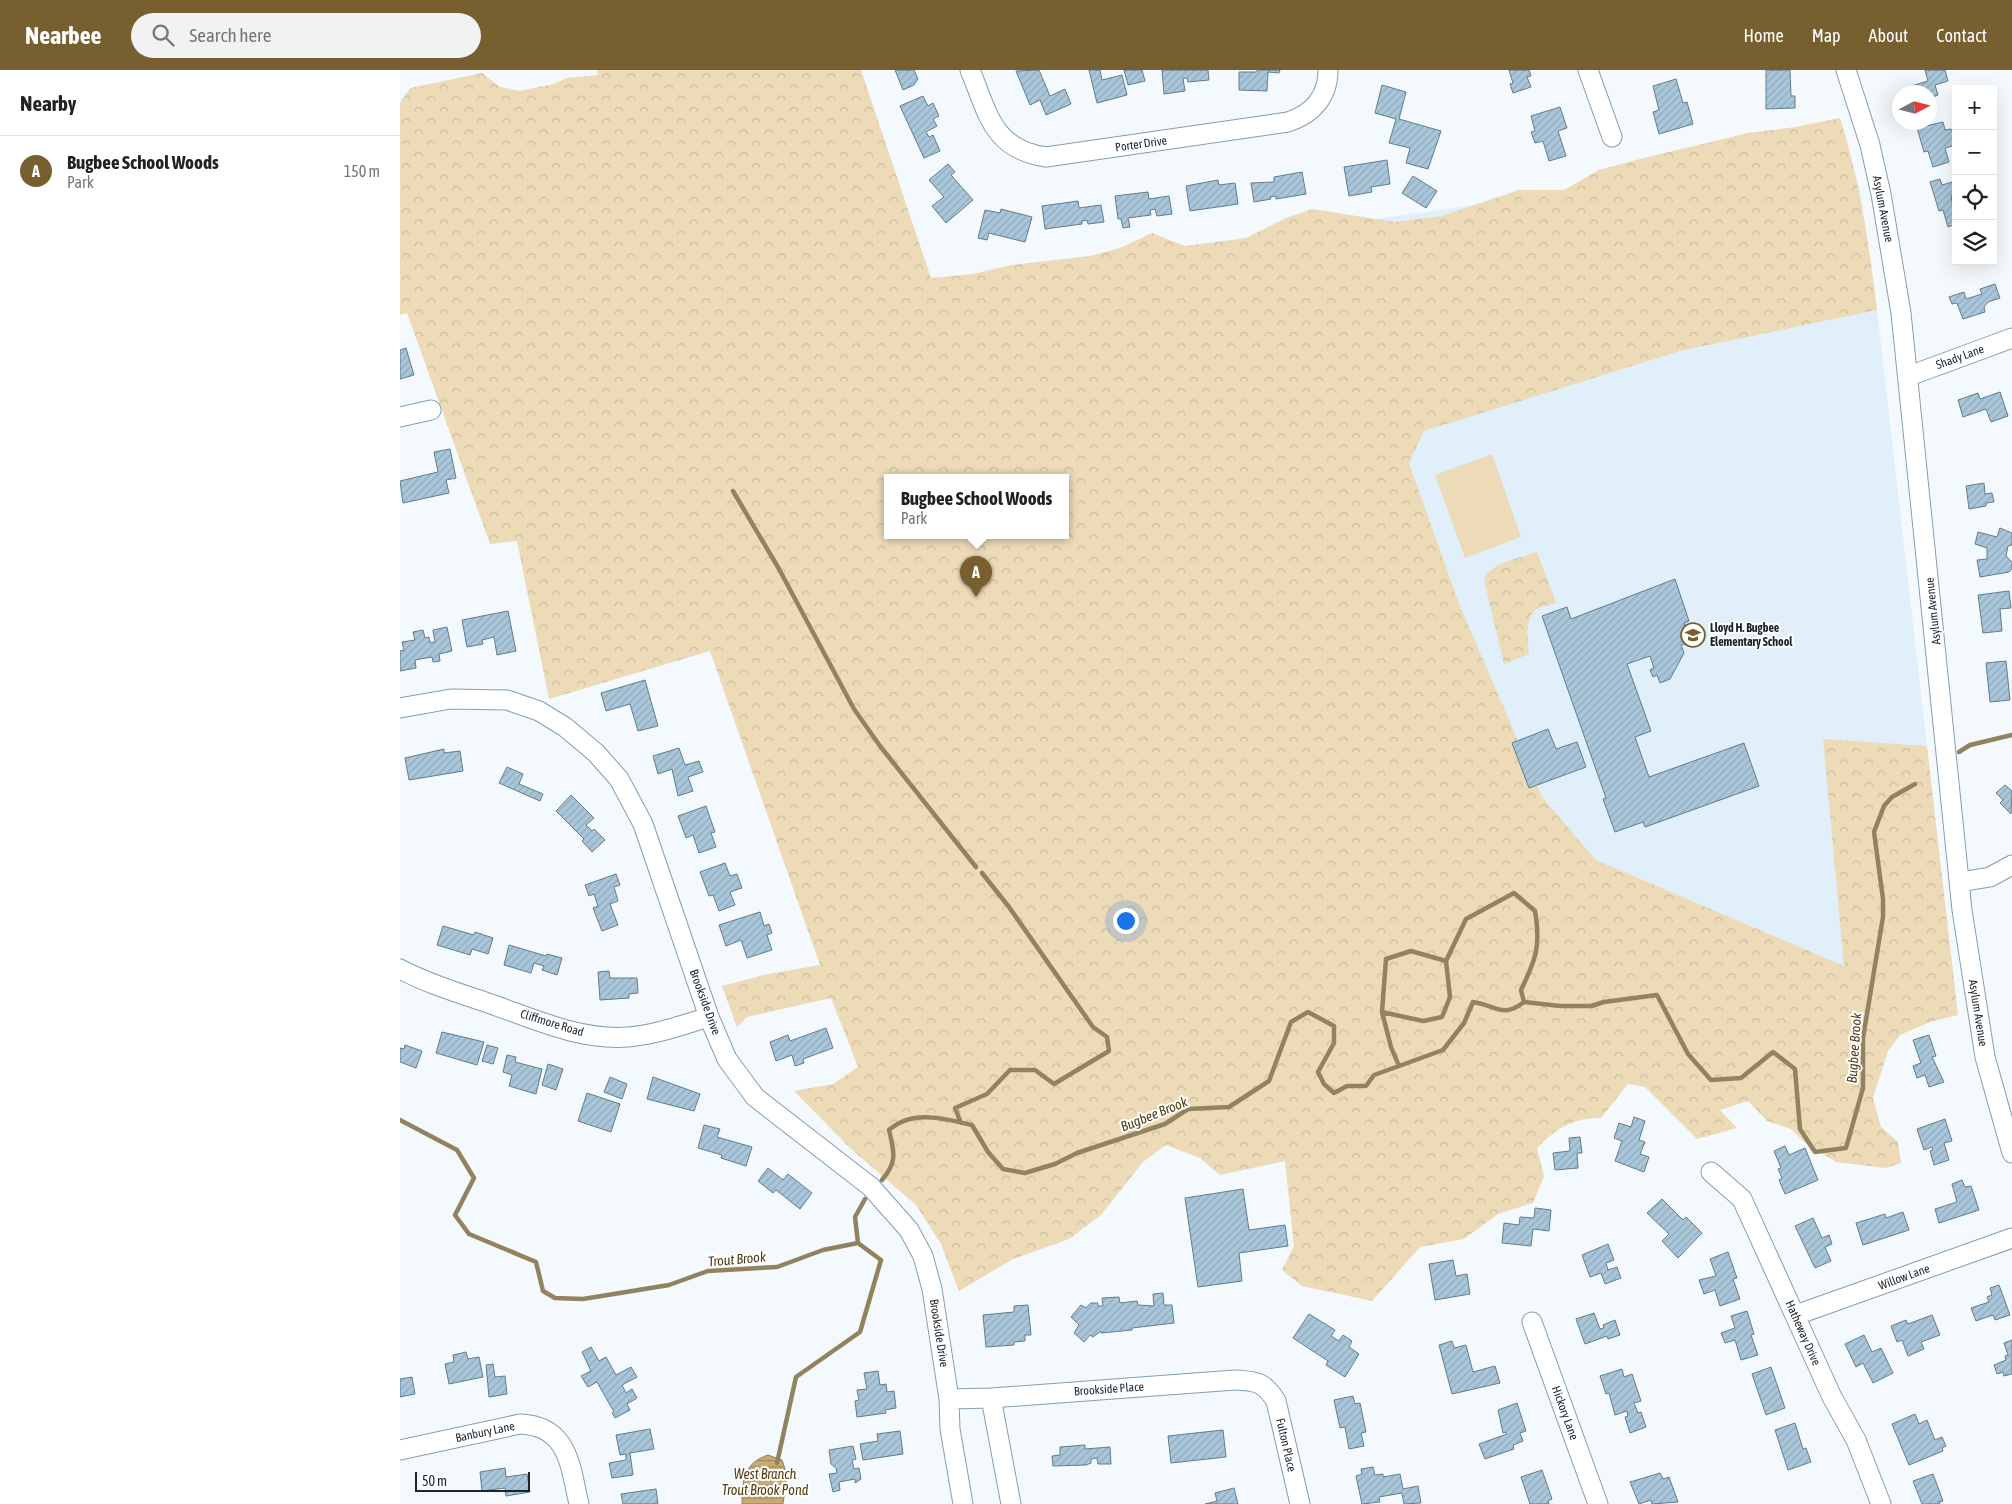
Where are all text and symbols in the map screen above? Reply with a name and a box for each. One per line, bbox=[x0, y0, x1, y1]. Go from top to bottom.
search box bbox=[131, 13, 481, 58]
icon: search bbox=[149, 21, 177, 49]
text: Nearbee bbox=[25, 22, 101, 49]
text: Search here bbox=[189, 24, 271, 46]
text: Home bbox=[1744, 25, 1784, 46]
text: Map bbox=[1812, 25, 1841, 46]
text: About bbox=[1869, 25, 1908, 46]
text: Contact bbox=[1936, 25, 1987, 46]
north arrow bbox=[1892, 85, 1937, 130]
map controls bbox=[1952, 85, 1997, 265]
button: + bbox=[1952, 85, 1997, 130]
text: Nearby bbox=[20, 91, 76, 115]
button: − bbox=[1952, 130, 1997, 175]
street label: Porter Drive bbox=[1114, 133, 1168, 155]
text: Bugbee School Woods bbox=[67, 151, 219, 173]
text: A bbox=[32, 162, 40, 180]
text: 150 m bbox=[344, 162, 380, 180]
text: Park bbox=[67, 173, 94, 191]
street label: Asylum Avenue bbox=[1870, 175, 1896, 243]
button: locate bbox=[1952, 175, 1997, 220]
button: layers bbox=[1952, 220, 1997, 265]
street label: Shady Lane bbox=[1934, 342, 1986, 372]
popup bbox=[884, 474, 1069, 539]
text: Bugbee School Woods bbox=[901, 487, 1052, 509]
text: Park bbox=[901, 509, 927, 527]
pin: A bbox=[960, 556, 992, 597]
street label: Asylum Avenue bbox=[1923, 577, 1943, 645]
place label: Lloyd H. Bugbee Elementary School bbox=[1710, 621, 1793, 649]
school or university icon: Lloyd H. Bugbee Elementary School bbox=[1680, 622, 1706, 648]
your location bbox=[1113, 908, 1139, 934]
street label: Brookside Drive bbox=[687, 967, 723, 1037]
street label: Asylum Avenue bbox=[1966, 979, 1990, 1047]
street label: Cliffmore Road bbox=[519, 1007, 585, 1039]
water label: Bugbee Brook bbox=[1844, 1011, 1865, 1084]
water label: Bugbee Brook bbox=[1118, 1093, 1191, 1135]
water label: Trout Brook bbox=[707, 1248, 767, 1269]
street label: Willow Lane bbox=[1876, 1261, 1932, 1293]
street label: Brookside Drive bbox=[927, 1298, 951, 1368]
street label: Hatheway Drive bbox=[1782, 1298, 1824, 1368]
street label: Brookside Place bbox=[1074, 1380, 1144, 1398]
street label: Hickory Lane bbox=[1549, 1384, 1581, 1442]
street label: Fulton Place bbox=[1273, 1417, 1299, 1473]
street label: Banbury Lane bbox=[454, 1419, 516, 1445]
water label: West Branch Trout Brook Pond bbox=[722, 1466, 809, 1498]
scale bar bbox=[415, 1469, 530, 1492]
text: 50 m bbox=[422, 1473, 447, 1489]

